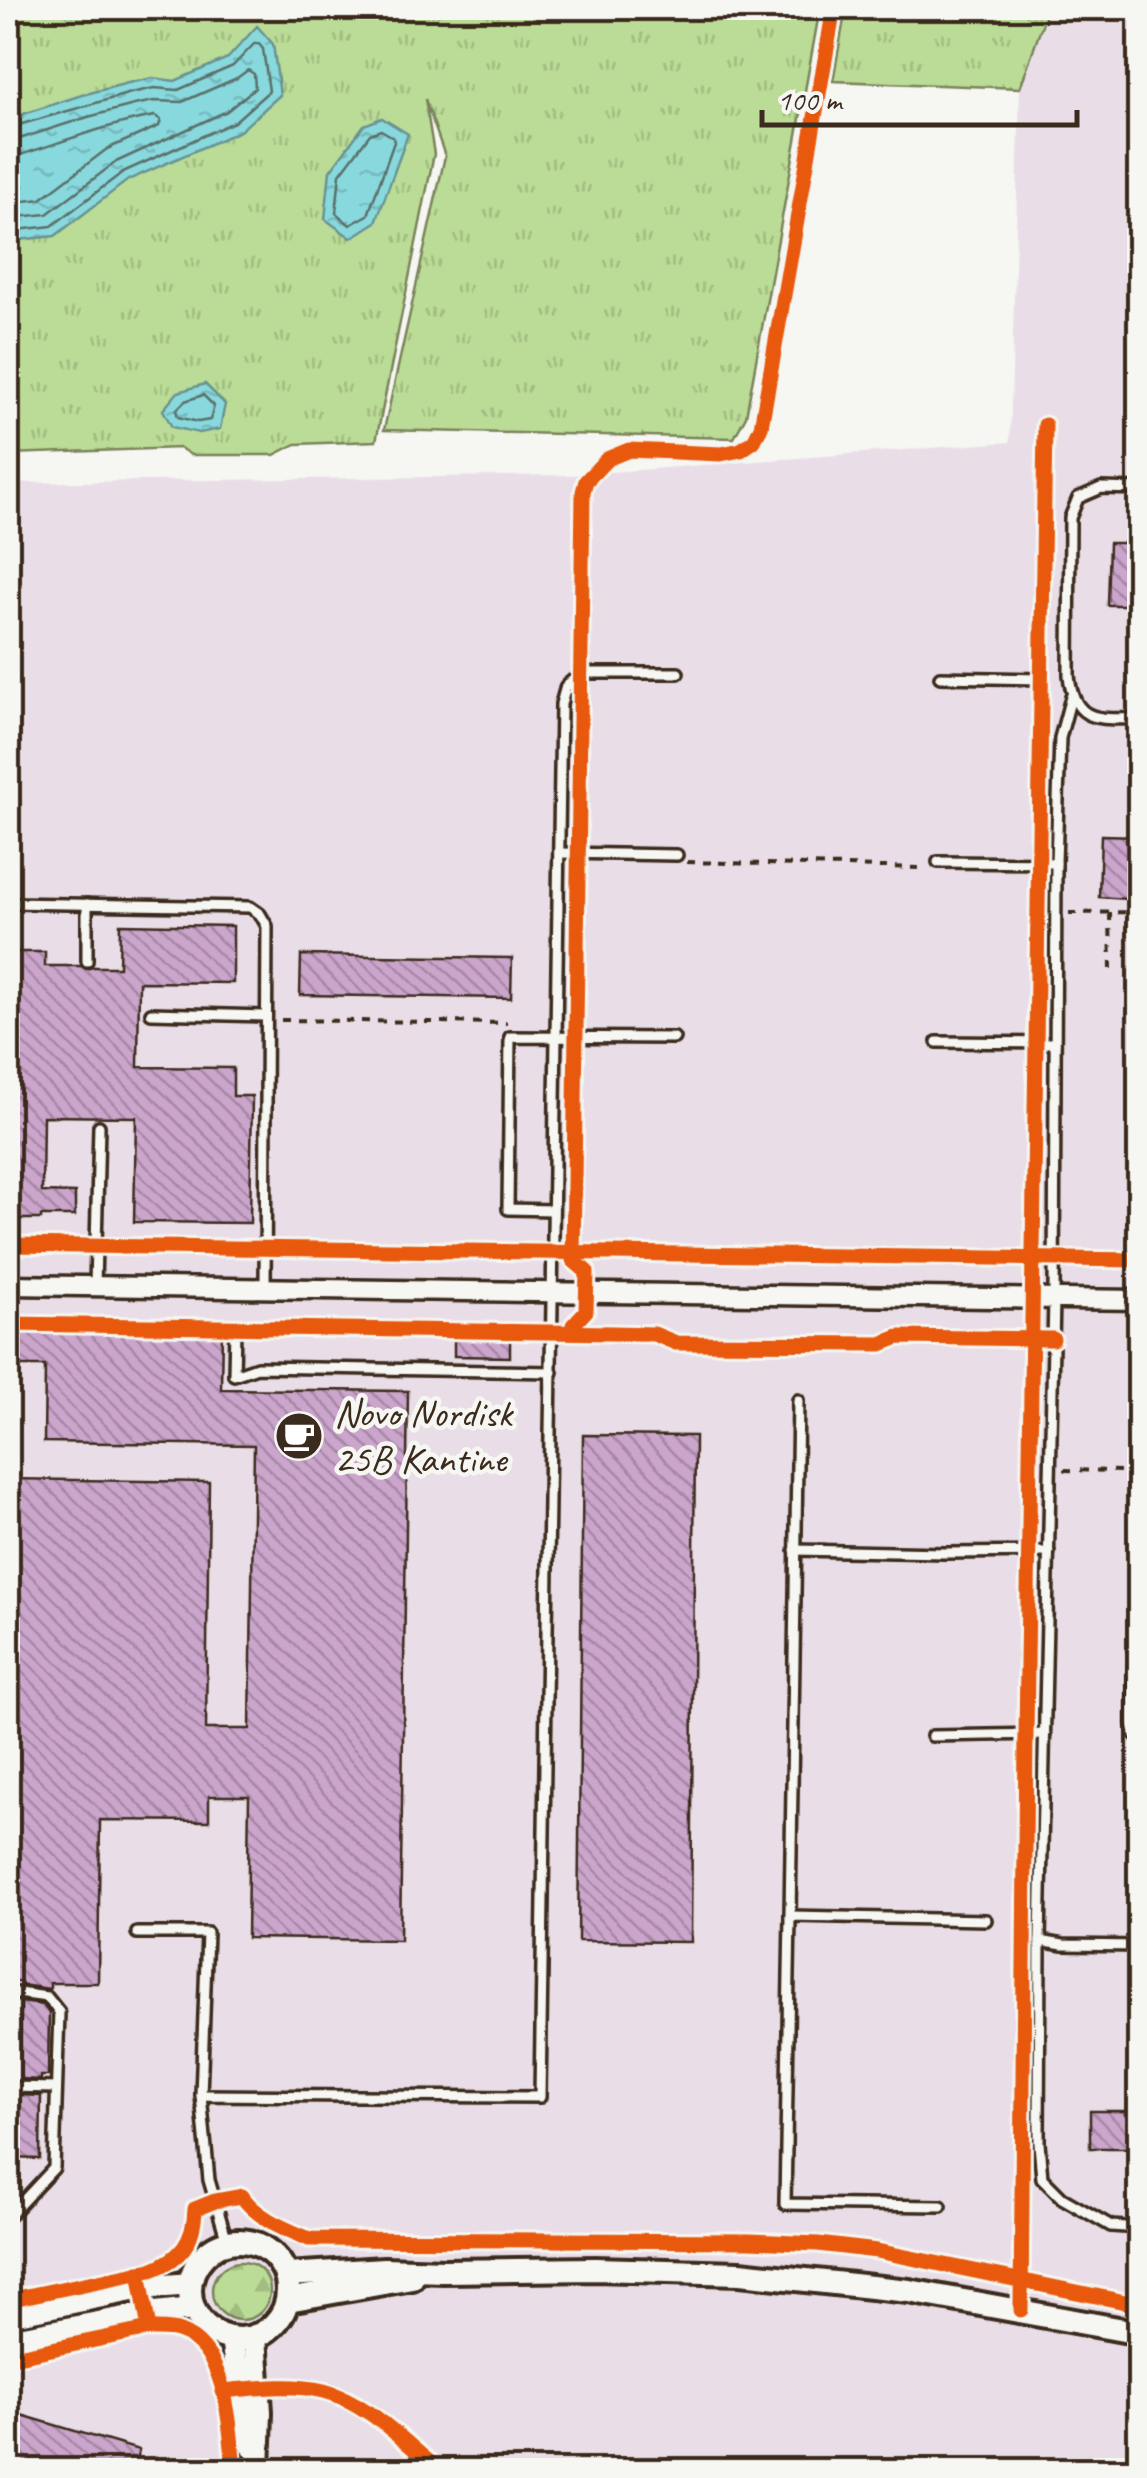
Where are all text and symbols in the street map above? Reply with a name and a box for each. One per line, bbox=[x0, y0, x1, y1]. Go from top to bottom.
scale bar bbox=[762, 65, 1077, 127]
text: 100 m bbox=[777, 81, 844, 119]
place label: Novo Nordisk 25B Kantine bbox=[334, 1388, 514, 1484]
cafe icon: Novo Nordisk 25B Kantine bbox=[273, 1410, 325, 1462]

